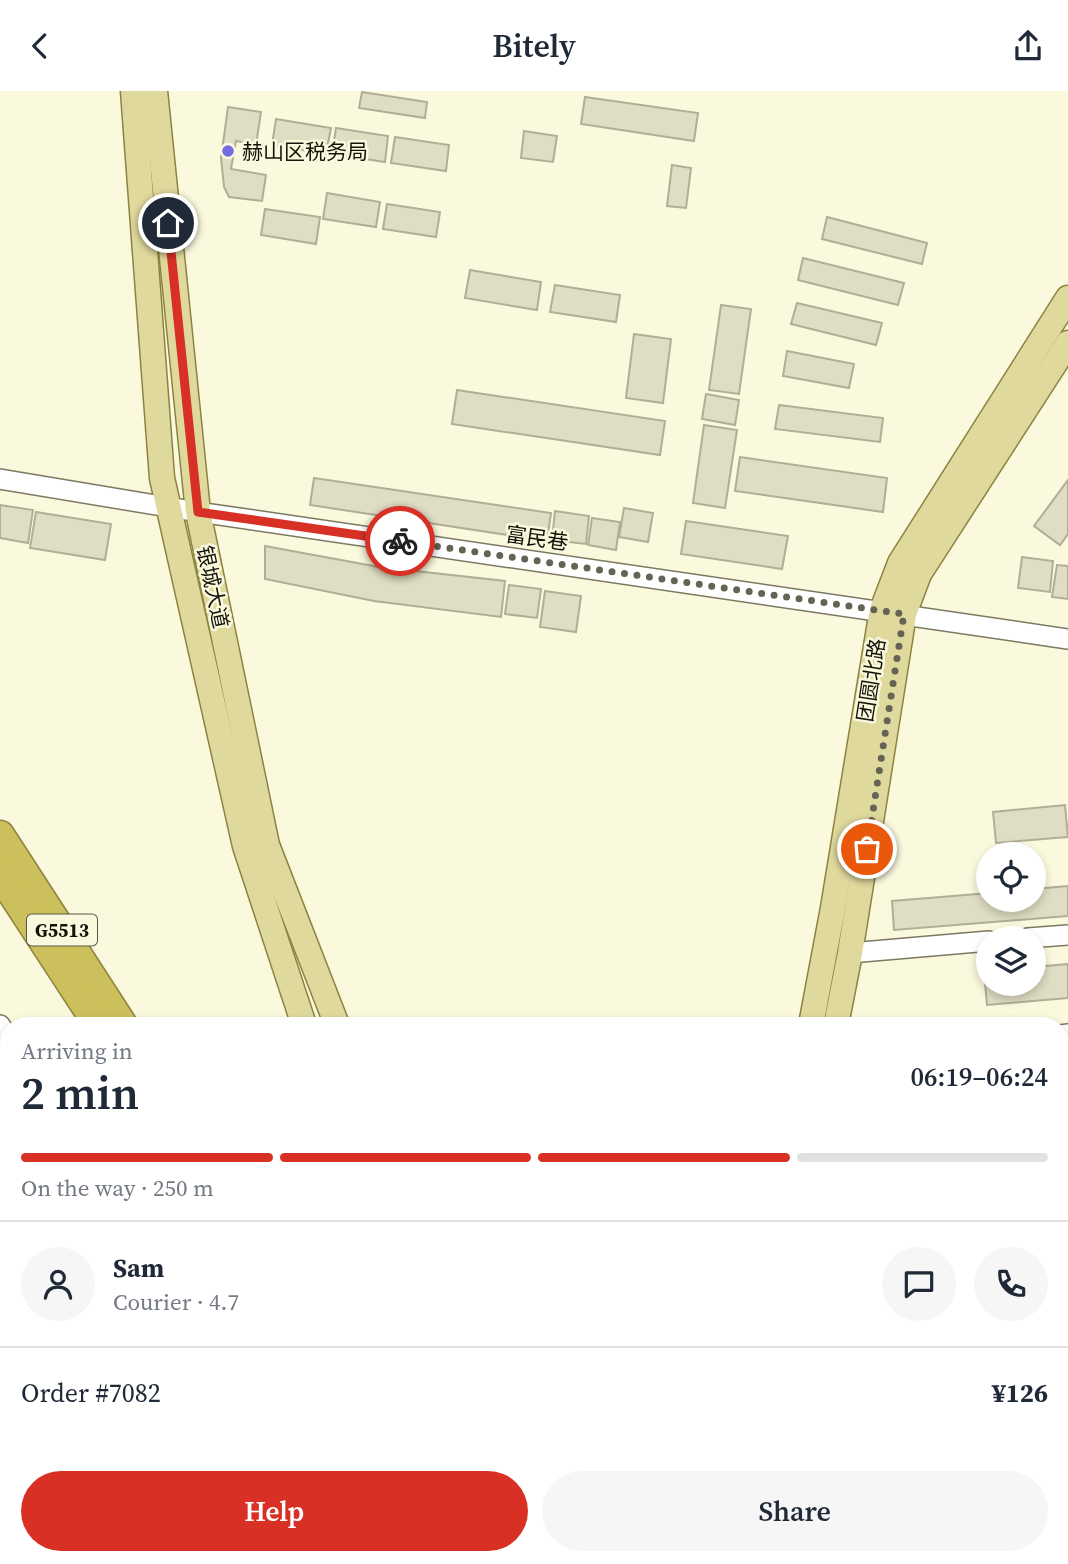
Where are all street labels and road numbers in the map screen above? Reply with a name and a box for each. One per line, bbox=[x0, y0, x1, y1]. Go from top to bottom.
street label: 富民巷 bbox=[504, 519, 570, 557]
street label: 银城大道 bbox=[190, 543, 236, 631]
street label: 团圆北路 bbox=[850, 636, 892, 724]
road number: G5513 bbox=[27, 915, 97, 945]

